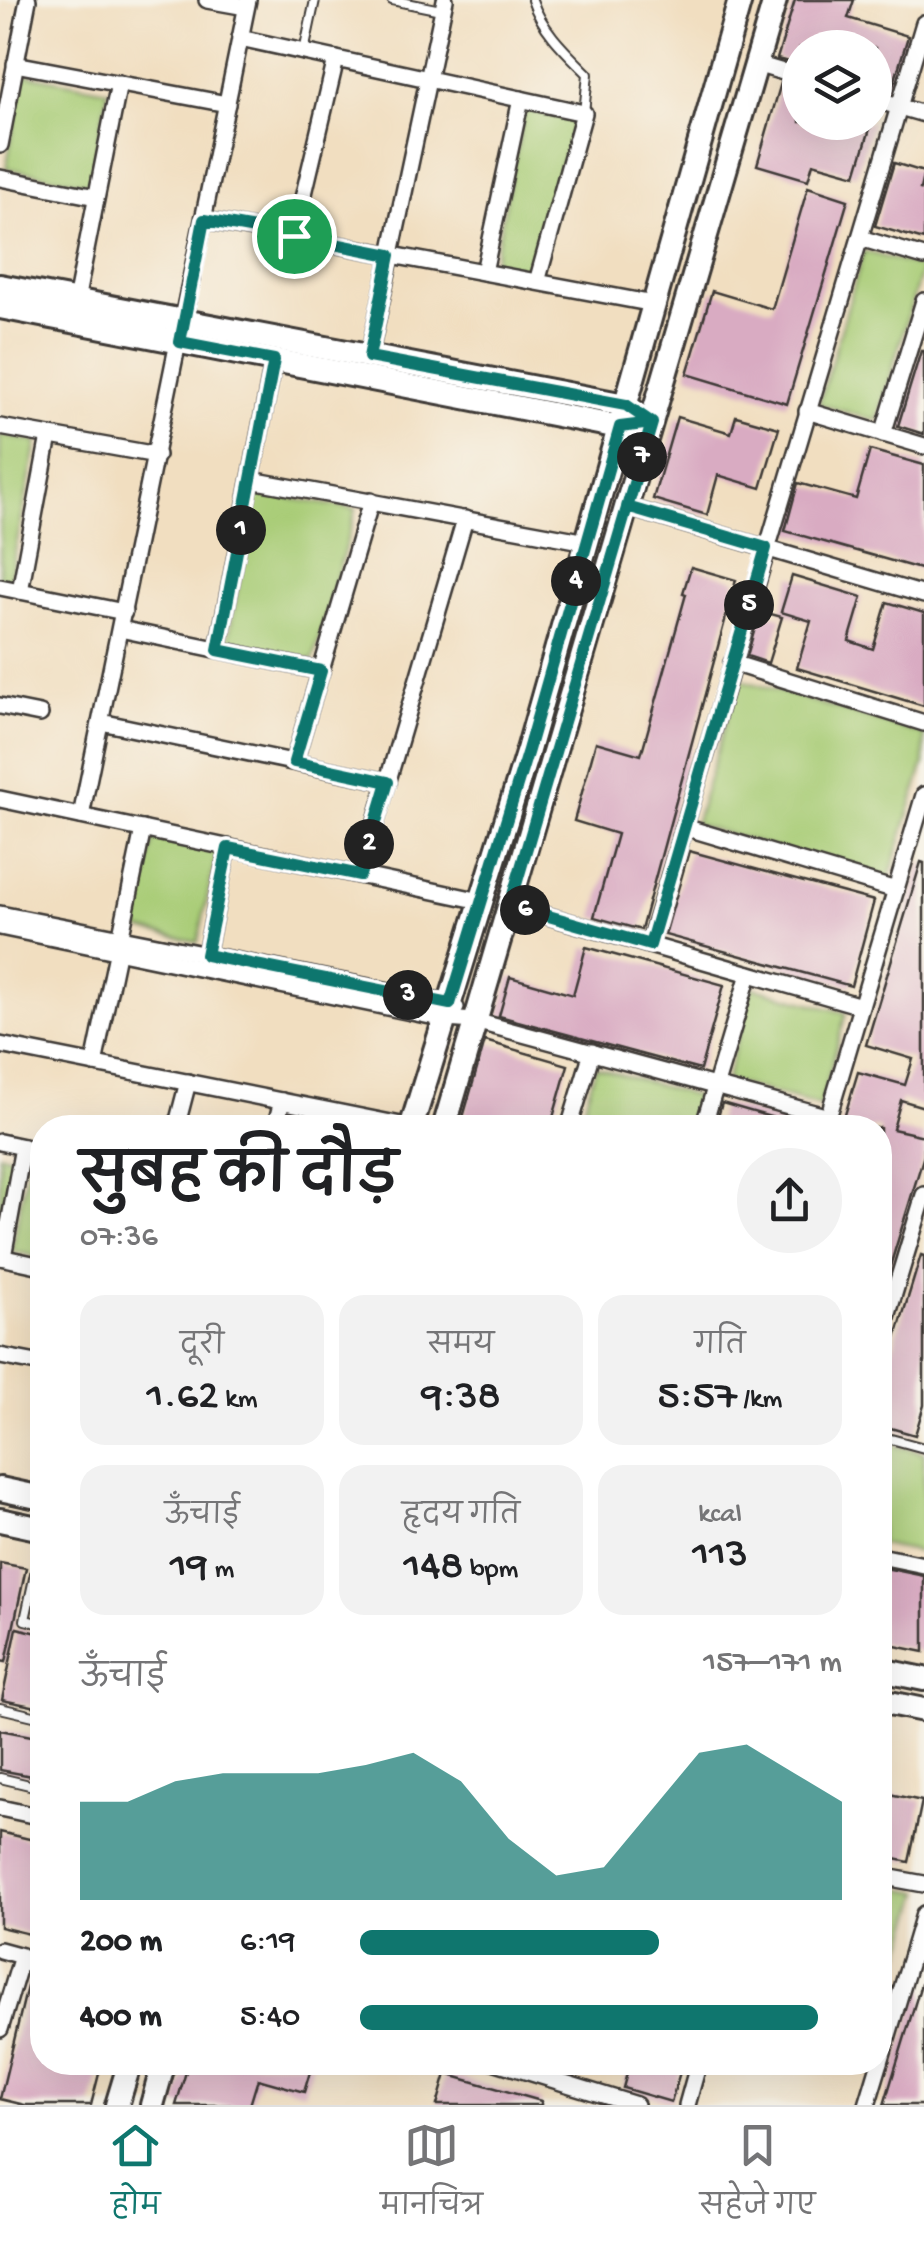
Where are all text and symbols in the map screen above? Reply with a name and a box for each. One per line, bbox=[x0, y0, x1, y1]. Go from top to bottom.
map controls bbox=[782, 30, 892, 140]
button: layers bbox=[782, 30, 892, 140]
pin bbox=[252, 194, 337, 279]
icon: arrive bbox=[267, 209, 322, 264]
pin: 7 bbox=[617, 432, 667, 482]
text: 7 bbox=[635, 440, 649, 473]
pin: 1 bbox=[216, 505, 266, 555]
text: 1 bbox=[235, 513, 247, 546]
pin: 4 bbox=[551, 556, 601, 606]
text: 4 bbox=[569, 564, 583, 597]
pin: 5 bbox=[724, 580, 774, 630]
text: 5 bbox=[742, 588, 756, 621]
pin: 2 bbox=[344, 819, 394, 869]
text: 2 bbox=[362, 827, 376, 860]
pin: 6 bbox=[500, 885, 550, 935]
text: 6 bbox=[518, 893, 532, 926]
pin: 3 bbox=[383, 970, 433, 1020]
text: 3 bbox=[401, 978, 415, 1011]
button: share bbox=[737, 1148, 842, 1253]
text: सुबह की दौड़ bbox=[80, 1149, 398, 1213]
text: 07:36 bbox=[80, 1219, 158, 1257]
text: दूरी bbox=[180, 1331, 224, 1364]
text: समय bbox=[428, 1331, 494, 1364]
text: गति bbox=[695, 1331, 745, 1364]
text: 1.62 bbox=[146, 1374, 219, 1423]
text: 9:38 bbox=[421, 1374, 501, 1423]
text: 5:57 bbox=[658, 1374, 737, 1423]
text: km bbox=[219, 1384, 258, 1417]
text: /km bbox=[737, 1384, 782, 1417]
text: kcal bbox=[698, 1499, 742, 1532]
text: ऊँचाई bbox=[164, 1501, 240, 1534]
text: हृदय गति bbox=[402, 1501, 520, 1534]
text: 113 bbox=[692, 1532, 748, 1581]
text: 19 bbox=[170, 1544, 208, 1593]
text: 148 bbox=[404, 1544, 463, 1593]
text: m bbox=[208, 1554, 234, 1587]
text: bpm bbox=[463, 1554, 518, 1587]
text: 157–171 m bbox=[703, 1645, 842, 1683]
text: ऊँचाई bbox=[80, 1661, 166, 1699]
text: 200 m bbox=[80, 1924, 162, 1962]
text: 6:19 bbox=[240, 1924, 295, 1962]
text: 400 m bbox=[80, 1999, 162, 2037]
text: 5:40 bbox=[240, 1999, 300, 2037]
tab: होम bbox=[108, 2118, 163, 2235]
tab: मानचित्र bbox=[380, 2118, 483, 2235]
tab: सहेजे गए bbox=[700, 2118, 816, 2235]

